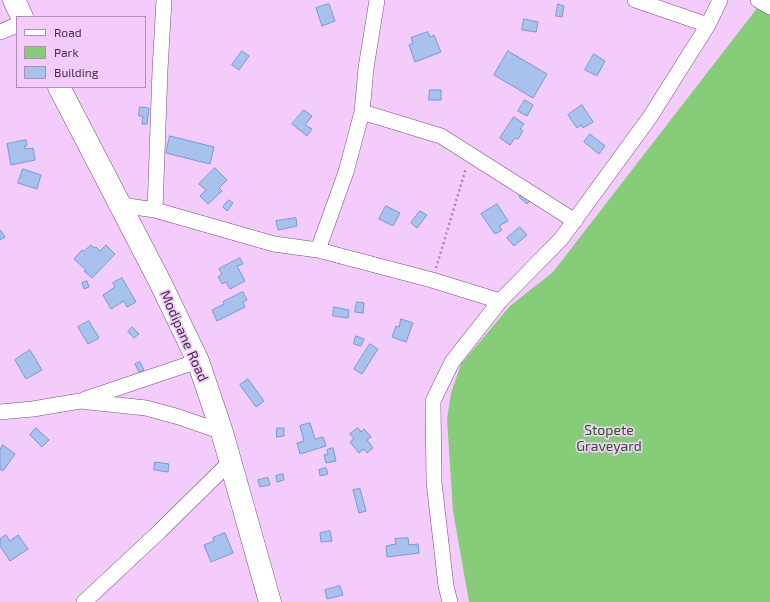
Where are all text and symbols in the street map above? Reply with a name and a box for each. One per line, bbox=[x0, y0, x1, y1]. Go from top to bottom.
legend bbox=[16, 16, 146, 88]
text: Road bbox=[54, 25, 82, 39]
text: Park bbox=[54, 45, 79, 59]
text: Building bbox=[54, 65, 98, 79]
street label: Modipane Road bbox=[156, 288, 212, 384]
park label: Stopete Graveyard bbox=[576, 422, 642, 454]

